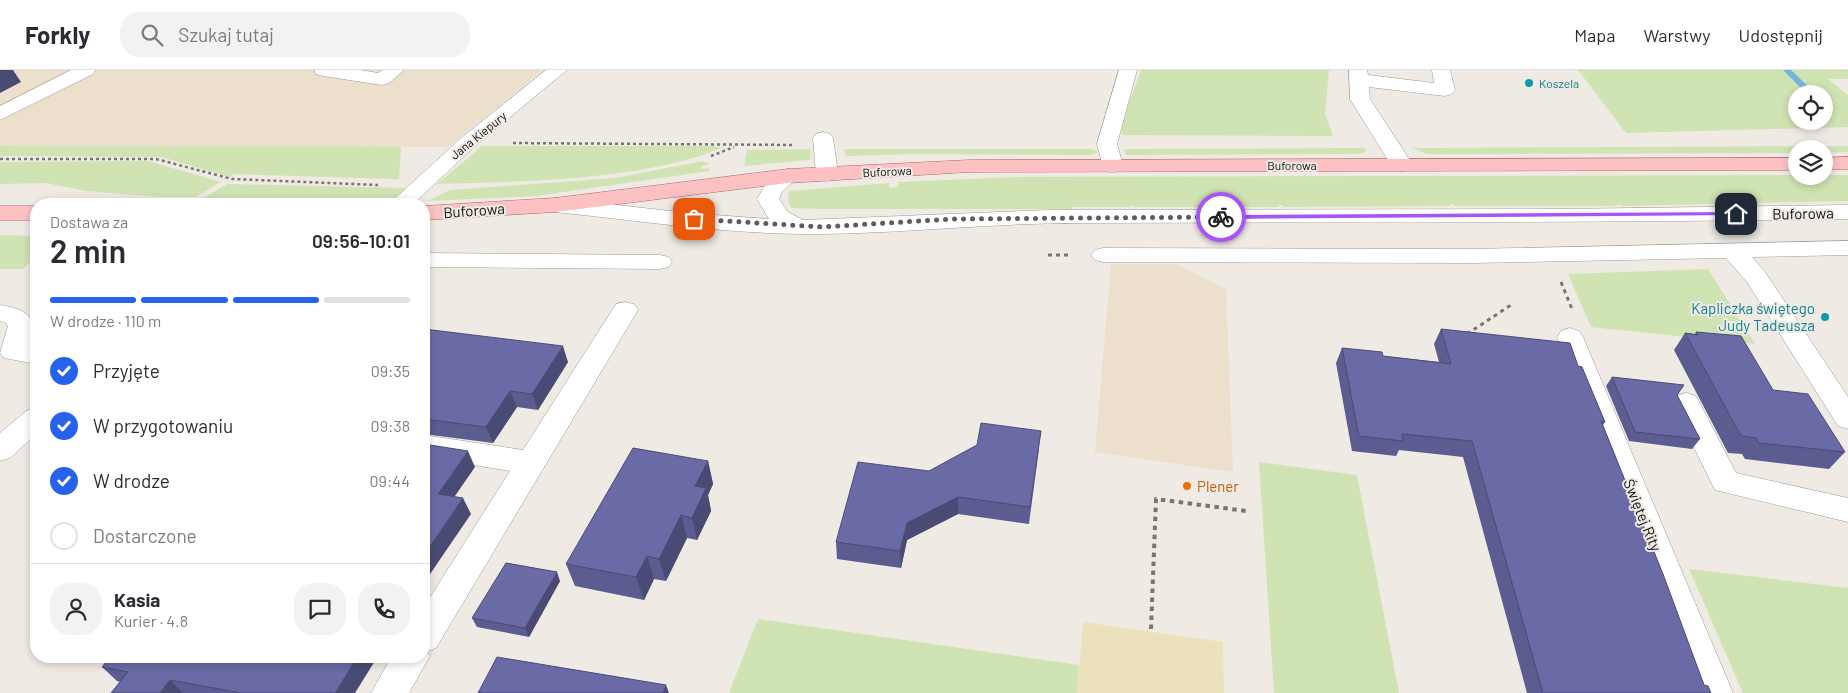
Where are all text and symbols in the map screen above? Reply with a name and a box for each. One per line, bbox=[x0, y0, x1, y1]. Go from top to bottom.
search box bbox=[120, 12, 470, 57]
text: Forkly bbox=[25, 20, 90, 49]
icon: search bbox=[138, 21, 166, 49]
text: Szukaj tutaj bbox=[178, 23, 274, 46]
text: Mapa bbox=[1574, 24, 1615, 46]
text: Warstwy bbox=[1643, 24, 1711, 46]
text: Udostępnij bbox=[1739, 24, 1823, 46]
place label: Koszela bbox=[1539, 76, 1579, 90]
marker: Koszela bbox=[1523, 77, 1535, 89]
map controls bbox=[1788, 85, 1833, 185]
button: locate bbox=[1788, 85, 1833, 130]
street label: Jana Kiepury bbox=[447, 108, 509, 162]
button: layers bbox=[1788, 140, 1833, 185]
street label: Buforowa bbox=[1267, 158, 1317, 172]
street label: Buforowa bbox=[862, 163, 912, 179]
courier bbox=[1196, 192, 1246, 242]
pin bbox=[1715, 193, 1757, 235]
pin bbox=[673, 198, 715, 240]
street label: Buforowa bbox=[443, 199, 505, 221]
icon: home bbox=[1722, 200, 1750, 228]
icon: bike bbox=[1207, 203, 1235, 231]
street label: Buforowa bbox=[1772, 203, 1834, 223]
icon: bag bbox=[680, 205, 708, 233]
text: Dostawa za bbox=[50, 212, 128, 231]
text: 09:56–10:01 bbox=[312, 229, 410, 252]
text: 2 min bbox=[50, 231, 126, 269]
place label: Kapliczka świętego Judy Tadeusza bbox=[1691, 299, 1815, 334]
text: W drodze · 110 m bbox=[50, 311, 161, 330]
marker: Kapliczka świętego Judy Tadeusza bbox=[1819, 311, 1831, 323]
icon: check bbox=[50, 357, 78, 385]
text: Przyjęte bbox=[93, 359, 160, 382]
text: 09:35 bbox=[371, 361, 410, 380]
icon: check bbox=[50, 412, 78, 440]
text: W przygotowaniu bbox=[93, 414, 233, 437]
text: 09:38 bbox=[371, 416, 410, 435]
icon: check bbox=[50, 467, 78, 495]
text: W drodze bbox=[93, 469, 170, 492]
text: 09:44 bbox=[370, 471, 410, 490]
street label: Świętej Rity bbox=[1620, 476, 1666, 554]
place label: Plener bbox=[1197, 477, 1239, 495]
marker: Plener bbox=[1181, 480, 1193, 492]
text: Dostarczone bbox=[93, 524, 197, 547]
button: person bbox=[50, 583, 102, 635]
button: chat bbox=[294, 583, 346, 635]
button: phone bbox=[358, 583, 410, 635]
text: Kasia bbox=[114, 588, 160, 611]
text: Kurier · 4.8 bbox=[114, 611, 188, 630]

